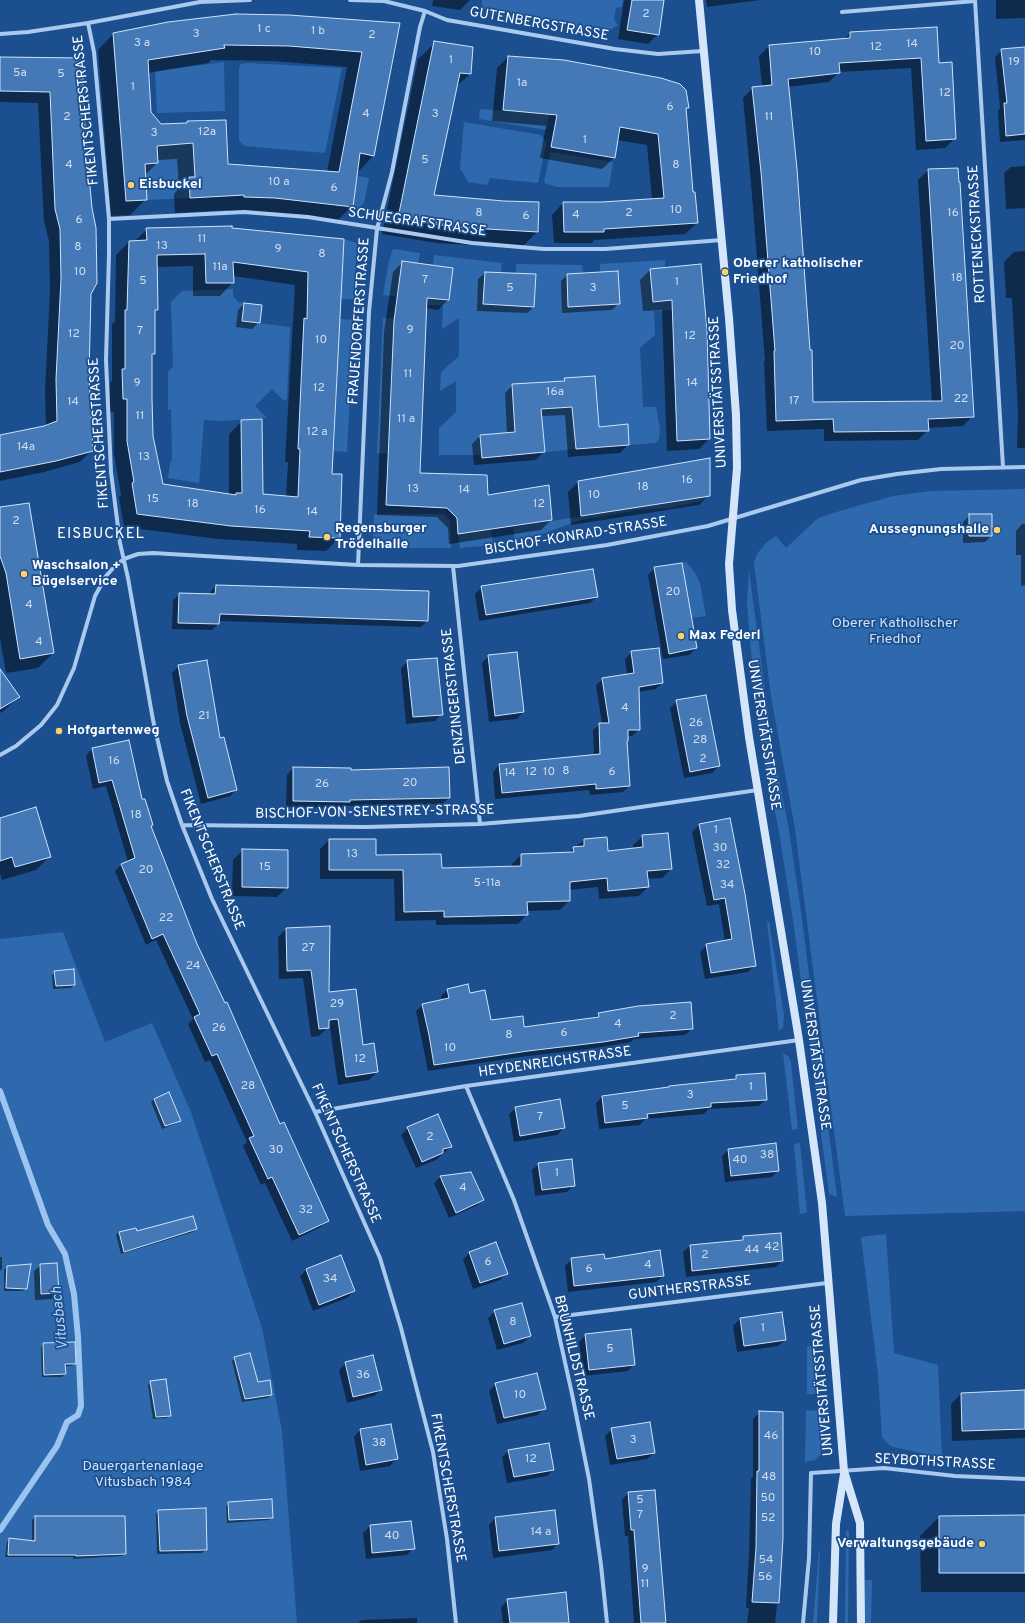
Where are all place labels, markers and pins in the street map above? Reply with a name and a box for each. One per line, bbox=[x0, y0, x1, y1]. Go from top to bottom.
place label: Eisbuckel bbox=[139, 177, 202, 193]
marker: Eisbuckel bbox=[126, 180, 136, 190]
place label: Oberer katholischer Friedhof bbox=[733, 256, 863, 288]
marker: Oberer katholischer Friedhof bbox=[720, 267, 730, 277]
place label: Regensburger Trödelhalle bbox=[335, 521, 427, 554]
place label: Aussegnungshalle bbox=[869, 522, 989, 538]
marker: Aussegnungshalle bbox=[992, 525, 1002, 535]
marker: Regensburger Trödelhalle bbox=[322, 532, 332, 542]
place label: Waschsalon + Bügelservice bbox=[32, 558, 121, 590]
marker: Waschsalon + Bügelservice bbox=[19, 569, 29, 579]
place label: Max Federl bbox=[689, 628, 761, 644]
marker: Max Federl bbox=[676, 631, 686, 641]
place label: Hofgartenweg bbox=[67, 723, 160, 739]
marker: Hofgartenweg bbox=[54, 726, 64, 736]
place label: Verwaltungsgebäude bbox=[837, 1536, 974, 1552]
marker: Verwaltungsgebäude bbox=[977, 1539, 987, 1549]

